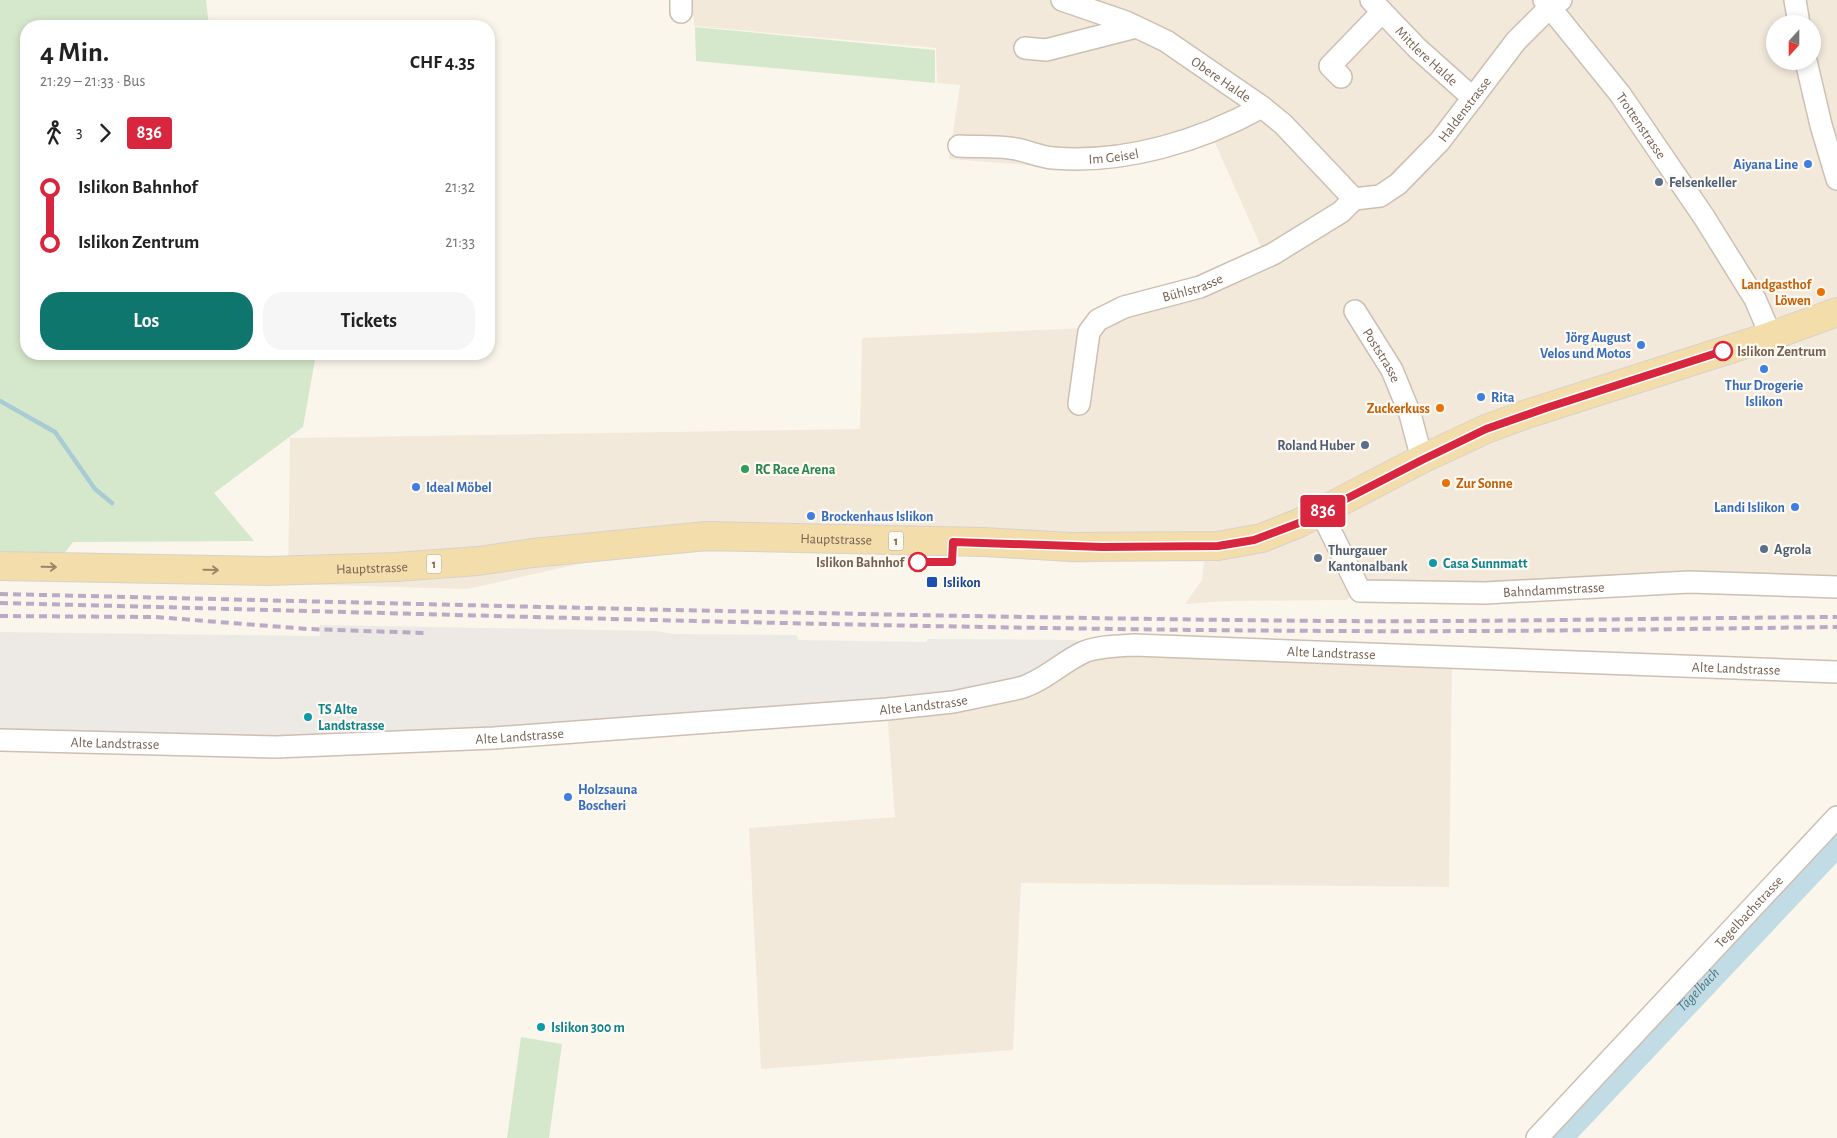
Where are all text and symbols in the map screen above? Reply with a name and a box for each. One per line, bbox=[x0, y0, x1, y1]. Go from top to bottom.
north arrow bbox=[1766, 15, 1821, 70]
map controls bbox=[1766, 15, 1821, 70]
street label: Mittlere Halde bbox=[1392, 24, 1460, 89]
text: 4 Min. bbox=[40, 39, 109, 67]
text: CHF 4.35 bbox=[410, 53, 475, 72]
street label: Obere Halde bbox=[1188, 55, 1253, 105]
text: 21:29 – 21:33 · Bus bbox=[40, 73, 145, 89]
street label: Haldenstrasse bbox=[1436, 75, 1494, 145]
street label: Trottenstrasse bbox=[1613, 90, 1668, 162]
icon: walk bbox=[40, 119, 68, 147]
icon: forward bbox=[91, 119, 119, 147]
text: 3 bbox=[76, 124, 83, 140]
text: 836 bbox=[137, 124, 162, 142]
street label: Im Geisel bbox=[1088, 147, 1140, 167]
place label: Aiyana Line bbox=[1733, 158, 1798, 172]
marker: Aiyana Line bbox=[1802, 158, 1814, 170]
marker: Felsenkeller bbox=[1653, 176, 1665, 188]
place label: Felsenkeller bbox=[1669, 176, 1737, 190]
text: Islikon Bahnhof bbox=[78, 178, 198, 197]
text: 21:32 bbox=[445, 179, 475, 195]
text: Islikon Zentrum bbox=[78, 233, 199, 252]
text: 21:33 bbox=[445, 234, 475, 250]
street label: Bühlstrasse bbox=[1161, 272, 1225, 305]
place label: Landgasthof Löwen bbox=[1741, 278, 1812, 308]
marker: Landgasthof Löwen bbox=[1815, 286, 1827, 298]
button: Los bbox=[40, 292, 253, 350]
button: Tickets bbox=[263, 292, 475, 350]
street label: Poststrasse bbox=[1360, 326, 1402, 385]
place label: Jörg August Velos und Motos bbox=[1540, 331, 1631, 361]
marker: Jörg August Velos und Motos bbox=[1635, 339, 1647, 351]
marker: Islikon Zentrum bbox=[1713, 341, 1733, 361]
place label: Islikon Zentrum bbox=[1737, 345, 1826, 359]
marker: Thur Drogerie Islikon bbox=[1758, 363, 1770, 375]
place label: Thur Drogerie Islikon bbox=[1725, 379, 1804, 409]
marker: Rita bbox=[1475, 391, 1487, 403]
place label: Rita bbox=[1491, 391, 1515, 405]
place label: Zuckerkuss bbox=[1367, 402, 1430, 416]
marker: Zuckerkuss bbox=[1434, 402, 1446, 414]
place label: Roland Huber bbox=[1277, 439, 1355, 453]
marker: Roland Huber bbox=[1359, 439, 1371, 451]
marker: RC Race Arena bbox=[739, 463, 751, 475]
place label: RC Race Arena bbox=[755, 463, 836, 477]
marker: Zur Sonne bbox=[1440, 477, 1452, 489]
place label: Zur Sonne bbox=[1456, 477, 1513, 491]
marker: Ideal Möbel bbox=[410, 481, 422, 493]
place label: Ideal Möbel bbox=[426, 481, 492, 495]
line badge: 836 bbox=[1294, 495, 1352, 527]
place label: Landi Islikon bbox=[1714, 501, 1785, 515]
marker: Landi Islikon bbox=[1789, 501, 1801, 513]
text: 836 bbox=[1310, 502, 1336, 520]
marker: Brockenhaus Islikon bbox=[805, 510, 817, 522]
place label: Brockenhaus Islikon bbox=[821, 510, 934, 524]
street label: Hauptstrasse bbox=[800, 532, 872, 548]
road number: 1 bbox=[888, 532, 904, 550]
marker: Agrola bbox=[1758, 543, 1770, 555]
place label: Agrola bbox=[1774, 543, 1812, 557]
place label: Thurgauer Kantonalbank bbox=[1328, 544, 1408, 574]
marker: Islikon Bahnhof bbox=[908, 552, 928, 572]
marker: Thurgauer Kantonalbank bbox=[1312, 552, 1324, 564]
road number: 1 bbox=[426, 554, 442, 574]
place label: Islikon Bahnhof bbox=[816, 556, 905, 570]
marker: Casa Sunnmatt bbox=[1427, 557, 1439, 569]
place label: Casa Sunnmatt bbox=[1443, 557, 1528, 571]
street label: Hauptstrasse bbox=[336, 560, 408, 577]
one-way arrow bbox=[40, 562, 56, 571]
one-way arrow bbox=[202, 565, 219, 575]
marker: Islikon bbox=[925, 575, 939, 589]
place label: Islikon bbox=[943, 576, 981, 590]
street label: Bahndammstrasse bbox=[1503, 581, 1605, 600]
street label: Alte Landstrasse bbox=[1287, 645, 1376, 662]
street label: Alte Landstrasse bbox=[1691, 660, 1781, 678]
street label: Alte Landstrasse bbox=[879, 693, 969, 718]
place label: TS Alte Landstrasse bbox=[318, 703, 385, 733]
marker: TS Alte Landstrasse bbox=[302, 711, 314, 723]
street label: Alte Landstrasse bbox=[475, 727, 564, 747]
street label: Alte Landstrasse bbox=[70, 736, 159, 752]
place label: Holzsauna Boscheri bbox=[578, 783, 638, 813]
marker: Holzsauna Boscheri bbox=[562, 791, 574, 803]
street label: Tegelbachstrasse bbox=[1713, 874, 1786, 951]
water label: Tägelbach bbox=[1674, 965, 1722, 1015]
marker: Islikon 300 m bbox=[535, 1021, 547, 1033]
place label: Islikon 300 m bbox=[551, 1021, 625, 1035]

